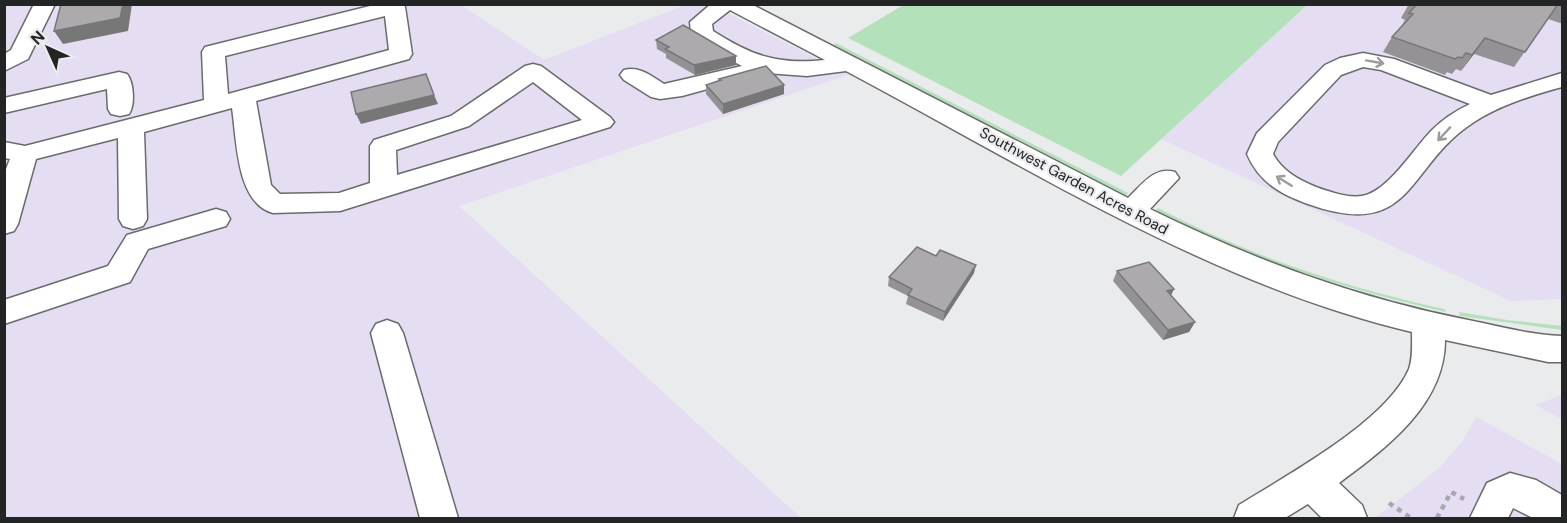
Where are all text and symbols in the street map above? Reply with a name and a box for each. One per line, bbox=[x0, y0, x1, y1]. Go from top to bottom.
north arrow bbox=[18, 18, 78, 78]
text: N bbox=[26, 26, 49, 49]
one-way arrow bbox=[1365, 57, 1385, 68]
street label: Southwest Garden Acres Road bbox=[976, 123, 1172, 239]
one-way arrow bbox=[1437, 126, 1451, 141]
one-way arrow bbox=[1276, 175, 1293, 187]

